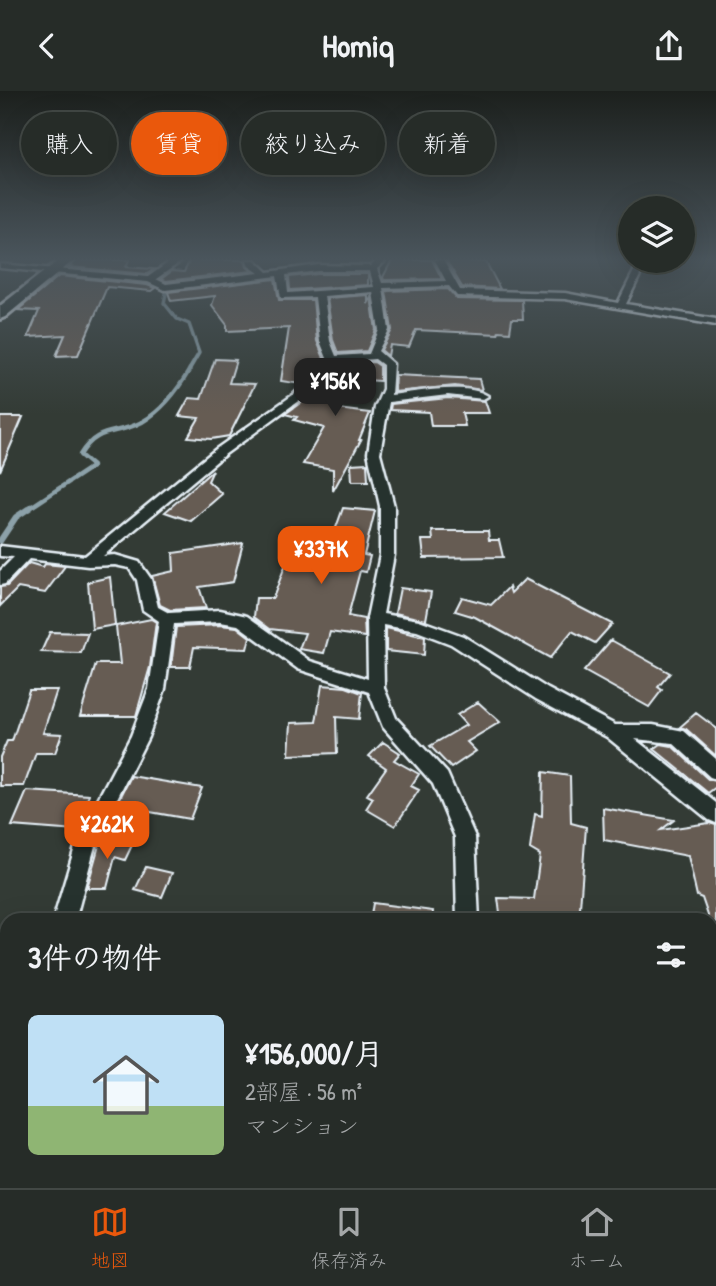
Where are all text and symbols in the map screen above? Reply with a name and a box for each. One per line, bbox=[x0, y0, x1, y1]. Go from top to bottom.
text: Homiq bbox=[322, 24, 394, 67]
icon: back bbox=[28, 27, 66, 65]
icon: share bbox=[650, 27, 688, 65]
chip: 購入 bbox=[21, 112, 117, 175]
chip: 賃貸 bbox=[131, 112, 227, 175]
chip: 絞り込み bbox=[241, 112, 385, 175]
chip: 新着 bbox=[399, 112, 495, 175]
map controls bbox=[618, 196, 695, 273]
button: layers bbox=[618, 196, 695, 273]
pin: ¥156K bbox=[286, 359, 384, 418]
text: ¥156K bbox=[310, 365, 360, 396]
pin: ¥337K bbox=[272, 526, 370, 586]
text: ¥337K bbox=[294, 533, 348, 564]
pin: ¥262K bbox=[58, 801, 156, 861]
text: ¥262K bbox=[80, 808, 134, 839]
icon: filters bbox=[652, 936, 690, 974]
text: 3件の物件 bbox=[28, 937, 161, 977]
text: ¥156,000/月 bbox=[245, 1033, 384, 1073]
icon: home bbox=[84, 1043, 168, 1127]
text: 2部屋 · 56 m² bbox=[245, 1076, 362, 1107]
text: マンション bbox=[245, 1110, 359, 1141]
tab: 地図 bbox=[91, 1203, 129, 1273]
tab: 保存済み bbox=[311, 1203, 387, 1273]
tab: ホーム bbox=[569, 1203, 625, 1273]

